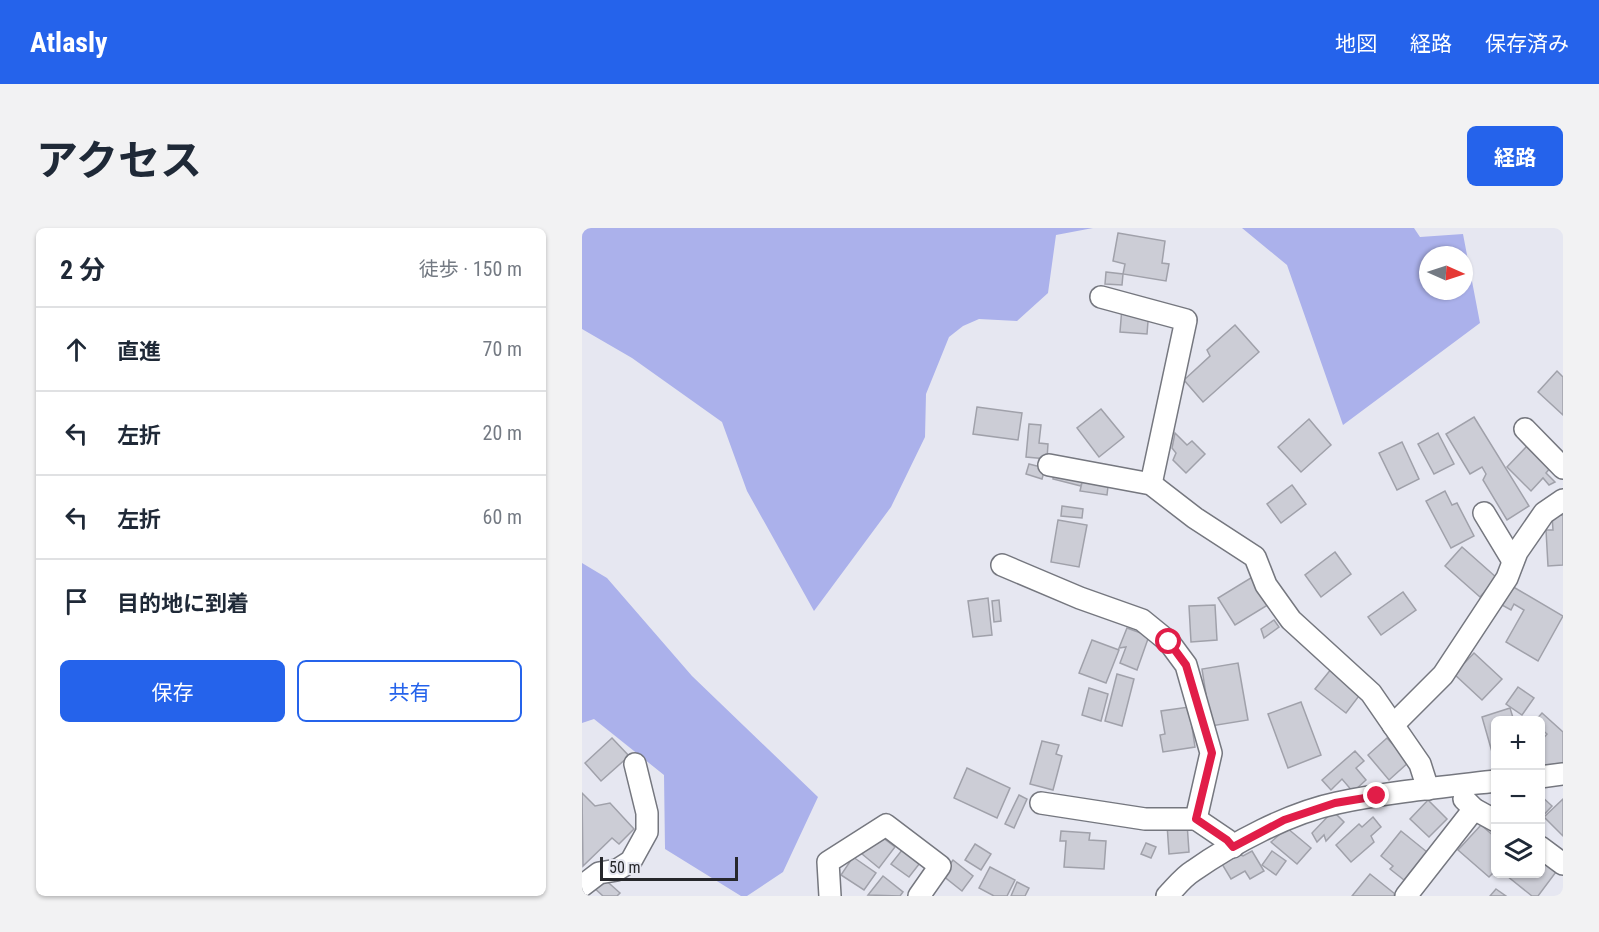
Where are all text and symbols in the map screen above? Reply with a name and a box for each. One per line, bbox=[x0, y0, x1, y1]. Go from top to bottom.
text: Atlasly bbox=[30, 26, 108, 59]
text: 地図 bbox=[1335, 32, 1377, 56]
text: 経路 bbox=[1410, 32, 1452, 56]
text: 保存済み bbox=[1485, 32, 1569, 56]
button: 経路 bbox=[1467, 126, 1563, 186]
text: アクセス bbox=[36, 136, 202, 185]
north arrow bbox=[1419, 246, 1473, 300]
text: 2 分 bbox=[60, 255, 105, 285]
text: 徒歩 · 150 m bbox=[419, 257, 522, 281]
icon: ahead bbox=[60, 333, 93, 366]
text: 70 m bbox=[483, 337, 522, 361]
text: 直進 bbox=[117, 339, 161, 364]
icon: left bbox=[60, 417, 93, 450]
text: 20 m bbox=[483, 421, 522, 445]
text: 左折 bbox=[117, 423, 161, 448]
icon: left bbox=[60, 501, 93, 534]
text: 60 m bbox=[483, 505, 522, 529]
text: 左折 bbox=[117, 507, 161, 532]
icon: arrive bbox=[60, 585, 93, 618]
text: 目的地に到着 bbox=[117, 591, 249, 616]
route start bbox=[1155, 628, 1181, 654]
button: 保存 bbox=[60, 660, 285, 722]
button: 共有 bbox=[297, 660, 522, 722]
map controls bbox=[1491, 716, 1545, 878]
button: + bbox=[1491, 716, 1545, 770]
button: − bbox=[1491, 770, 1545, 824]
route end bbox=[1363, 782, 1389, 808]
button: layers bbox=[1491, 824, 1545, 878]
scale bar bbox=[600, 854, 738, 882]
text: 50 m bbox=[609, 858, 641, 877]

